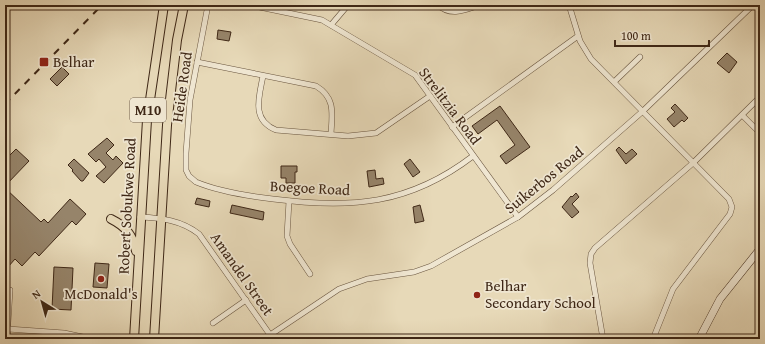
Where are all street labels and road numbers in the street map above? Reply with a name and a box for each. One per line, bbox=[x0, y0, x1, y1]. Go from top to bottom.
street label: Heide Road bbox=[166, 50, 197, 124]
street label: Strelitzia Road bbox=[414, 63, 486, 149]
road number: M10 bbox=[130, 98, 166, 122]
street label: Robert Sobukwe Road bbox=[112, 137, 141, 275]
street label: Suikerbos Road bbox=[500, 141, 588, 218]
street label: Boegoe Road bbox=[270, 175, 351, 200]
street label: Amandel Street bbox=[206, 228, 279, 320]

